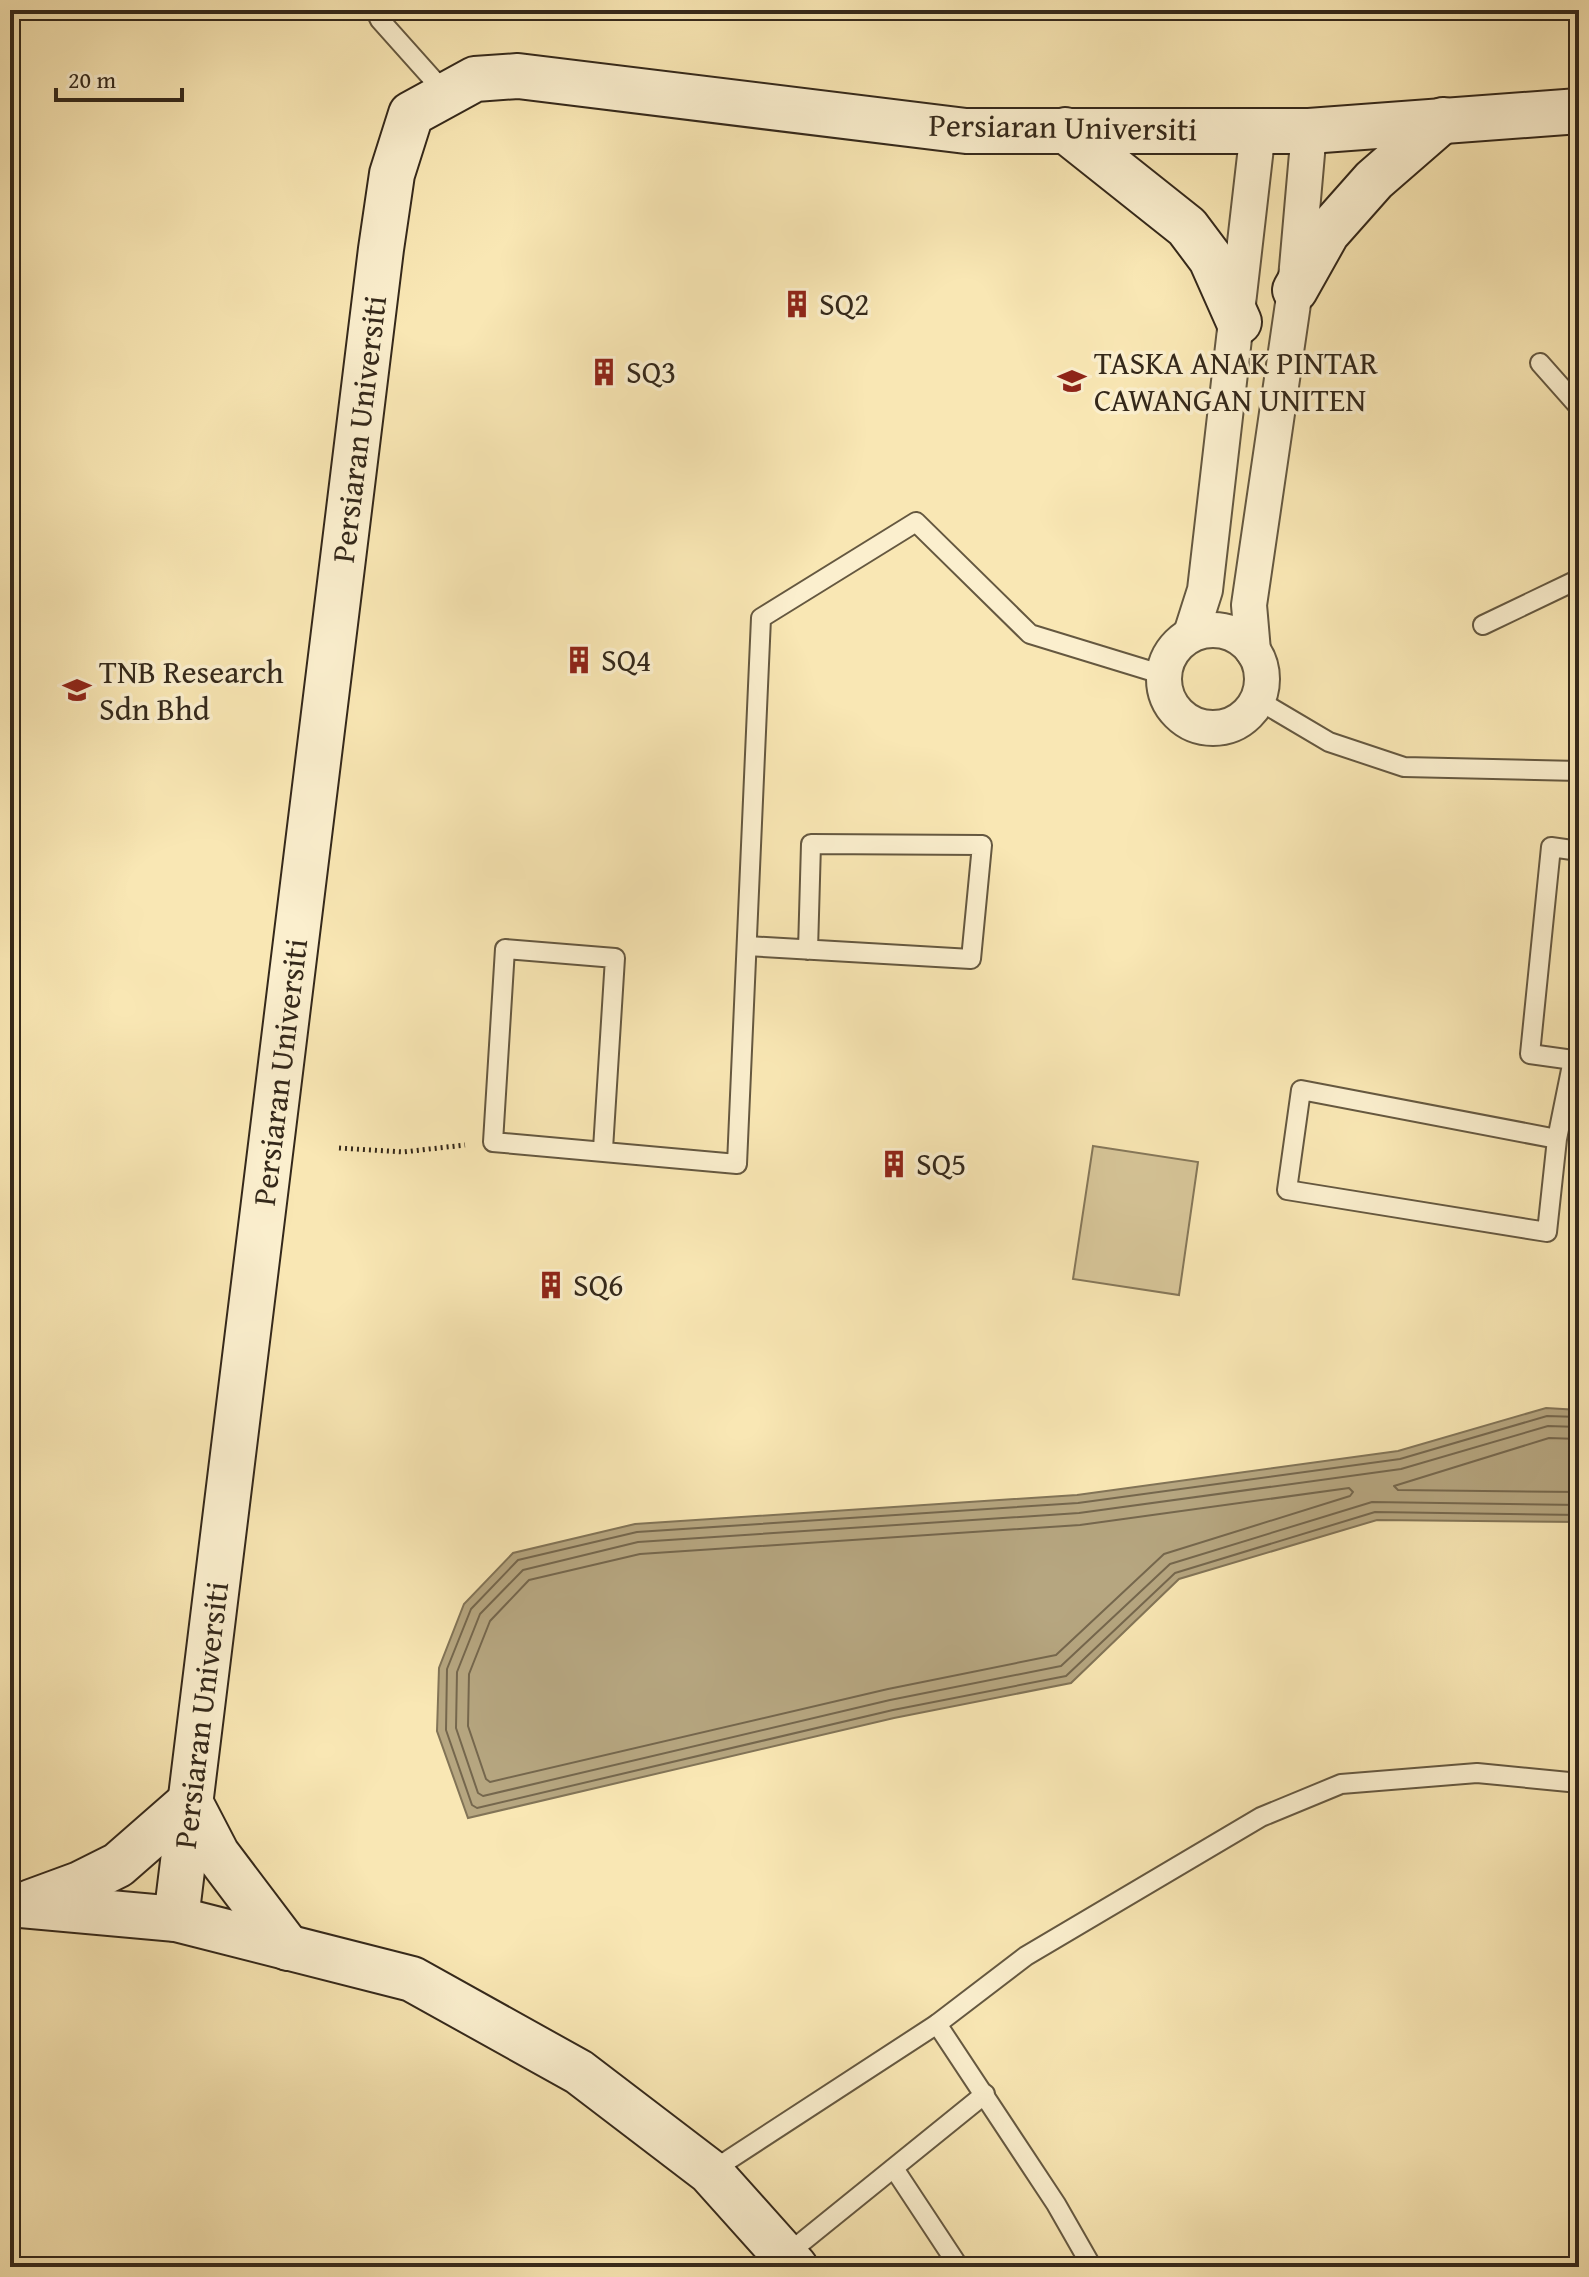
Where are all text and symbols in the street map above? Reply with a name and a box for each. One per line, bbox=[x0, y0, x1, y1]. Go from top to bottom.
scale bar bbox=[56, 52, 182, 102]
text: 20 m bbox=[68, 62, 116, 97]
street label: Persiaran Universiti bbox=[928, 101, 1198, 152]
place label: SQ2 bbox=[819, 280, 869, 327]
building icon: SQ2 bbox=[782, 289, 812, 319]
street label: Persiaran Universiti bbox=[319, 293, 398, 565]
place label: TASKA ANAK PINTAR CAWANGAN UNITEN bbox=[1094, 339, 1379, 423]
place label: SQ3 bbox=[626, 348, 676, 395]
building icon: SQ3 bbox=[589, 357, 619, 387]
school or university icon: TASKA ANAK PINTAR CAWANGAN UNITEN bbox=[1057, 366, 1087, 396]
place label: SQ4 bbox=[601, 636, 651, 683]
building icon: SQ4 bbox=[564, 645, 594, 675]
place label: TNB Research Sdn Bhd bbox=[99, 648, 284, 732]
school or university icon: TNB Research Sdn Bhd bbox=[62, 675, 92, 705]
street label: Persiaran Universiti bbox=[240, 936, 319, 1208]
place label: SQ5 bbox=[916, 1140, 966, 1187]
building icon: SQ5 bbox=[879, 1149, 909, 1179]
place label: SQ6 bbox=[573, 1261, 623, 1308]
building icon: SQ6 bbox=[536, 1270, 566, 1300]
street label: Persiaran Universiti bbox=[161, 1579, 240, 1851]

